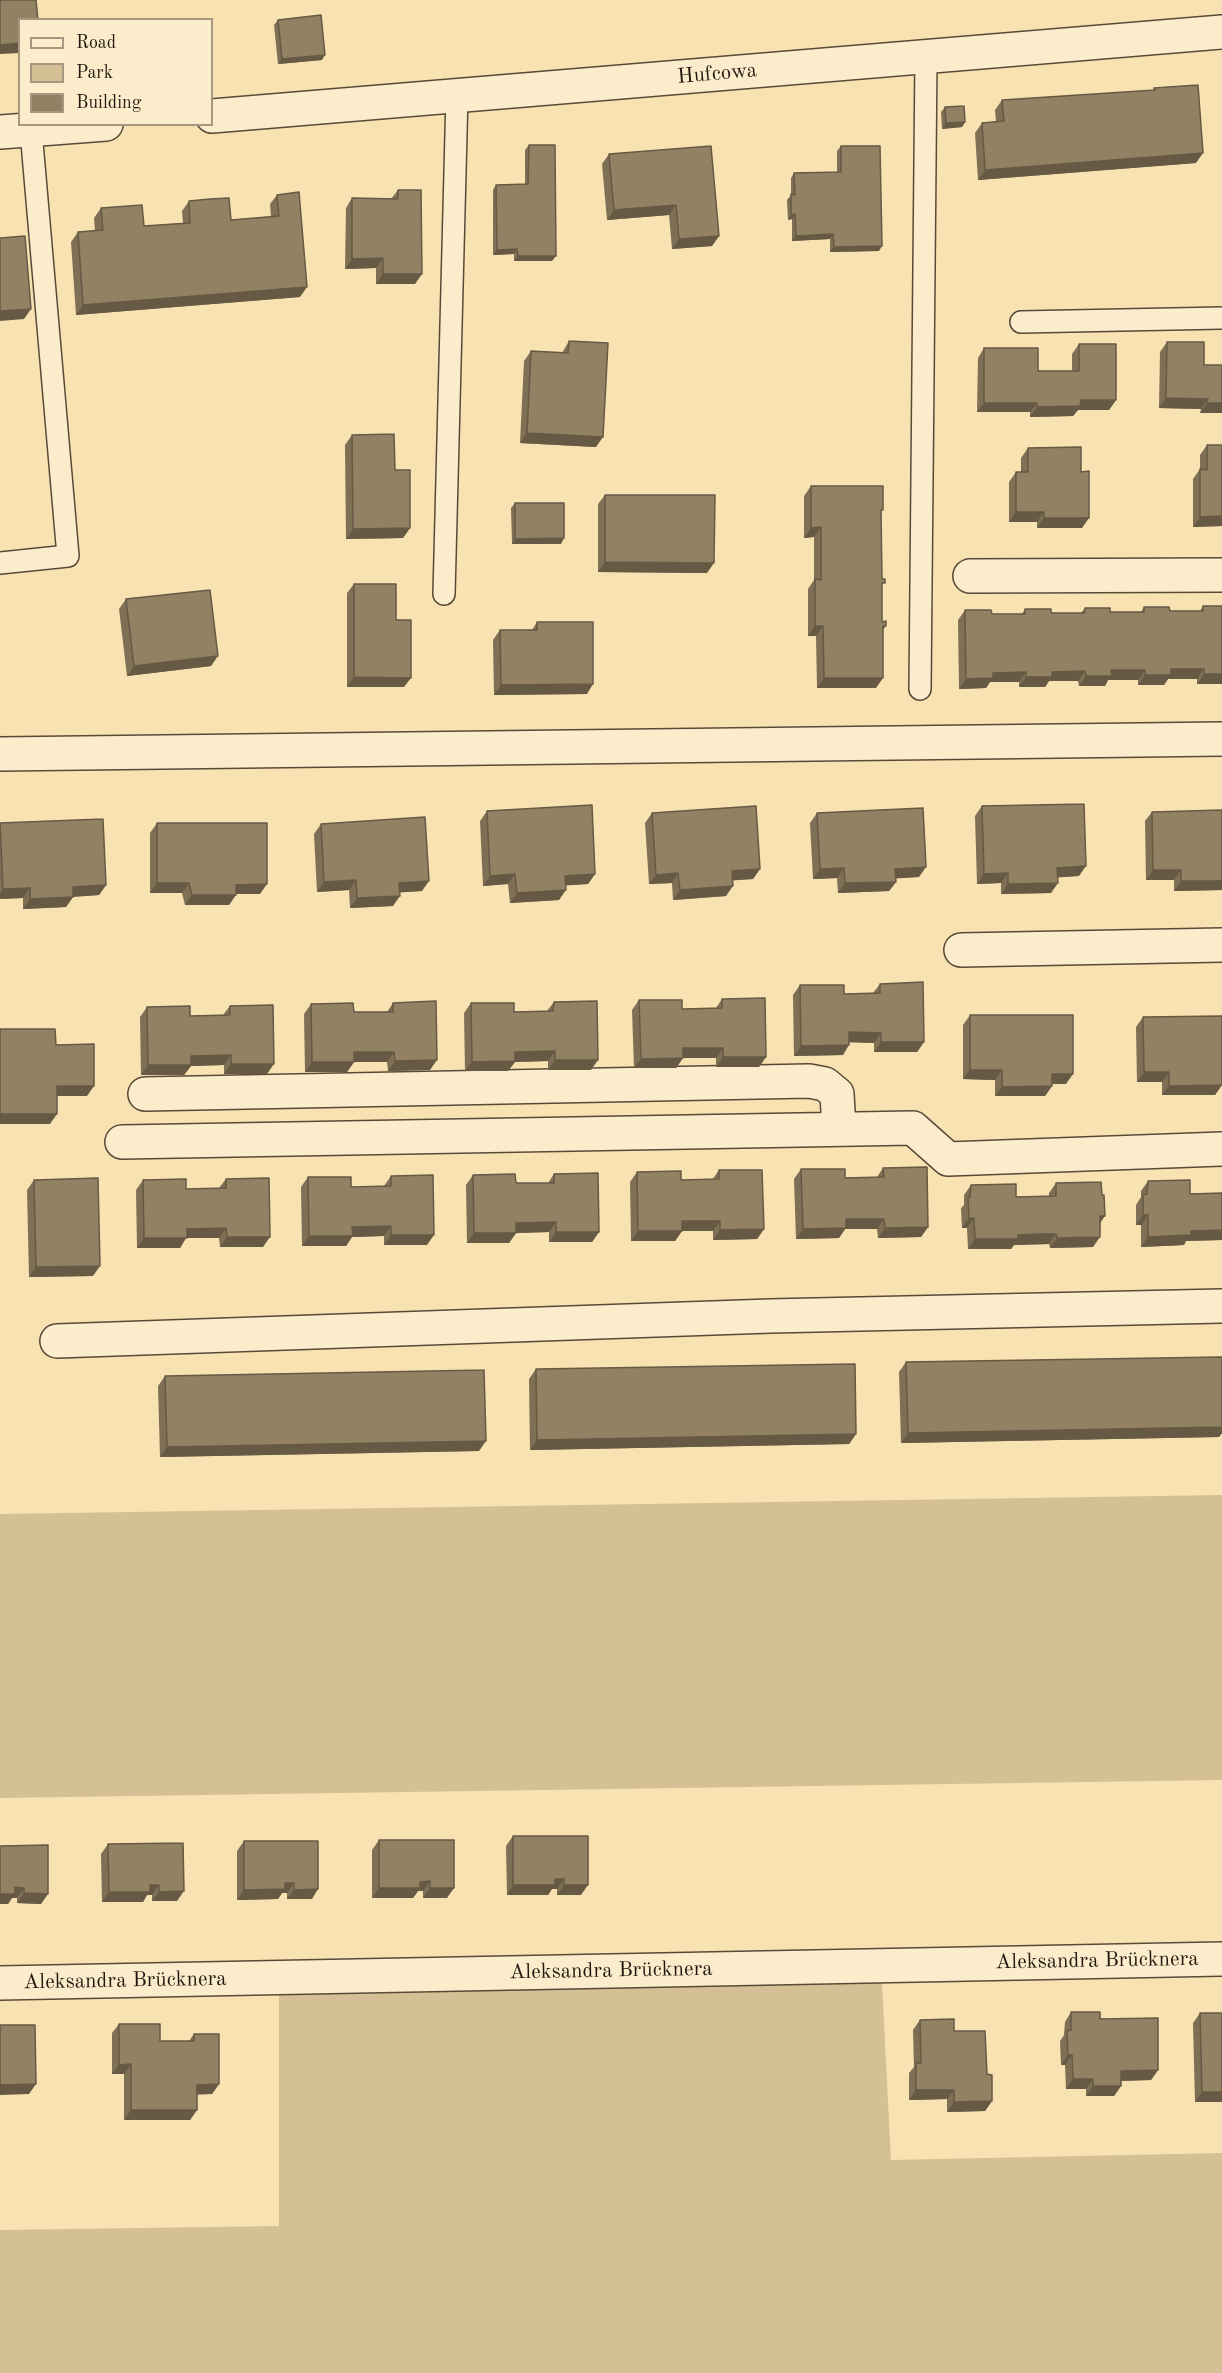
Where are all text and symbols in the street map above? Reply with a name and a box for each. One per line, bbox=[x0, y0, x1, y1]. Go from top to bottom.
legend bbox=[18, 18, 213, 126]
text: Road bbox=[76, 34, 116, 52]
street label: Hufcowa bbox=[676, 58, 758, 90]
text: Park bbox=[76, 64, 113, 82]
text: Building bbox=[76, 94, 141, 112]
street label: Aleksandra Brücknera bbox=[995, 1947, 1199, 1975]
street label: Aleksandra Brücknera bbox=[509, 1957, 713, 1985]
street label: Aleksandra Brücknera bbox=[23, 1967, 227, 1995]

